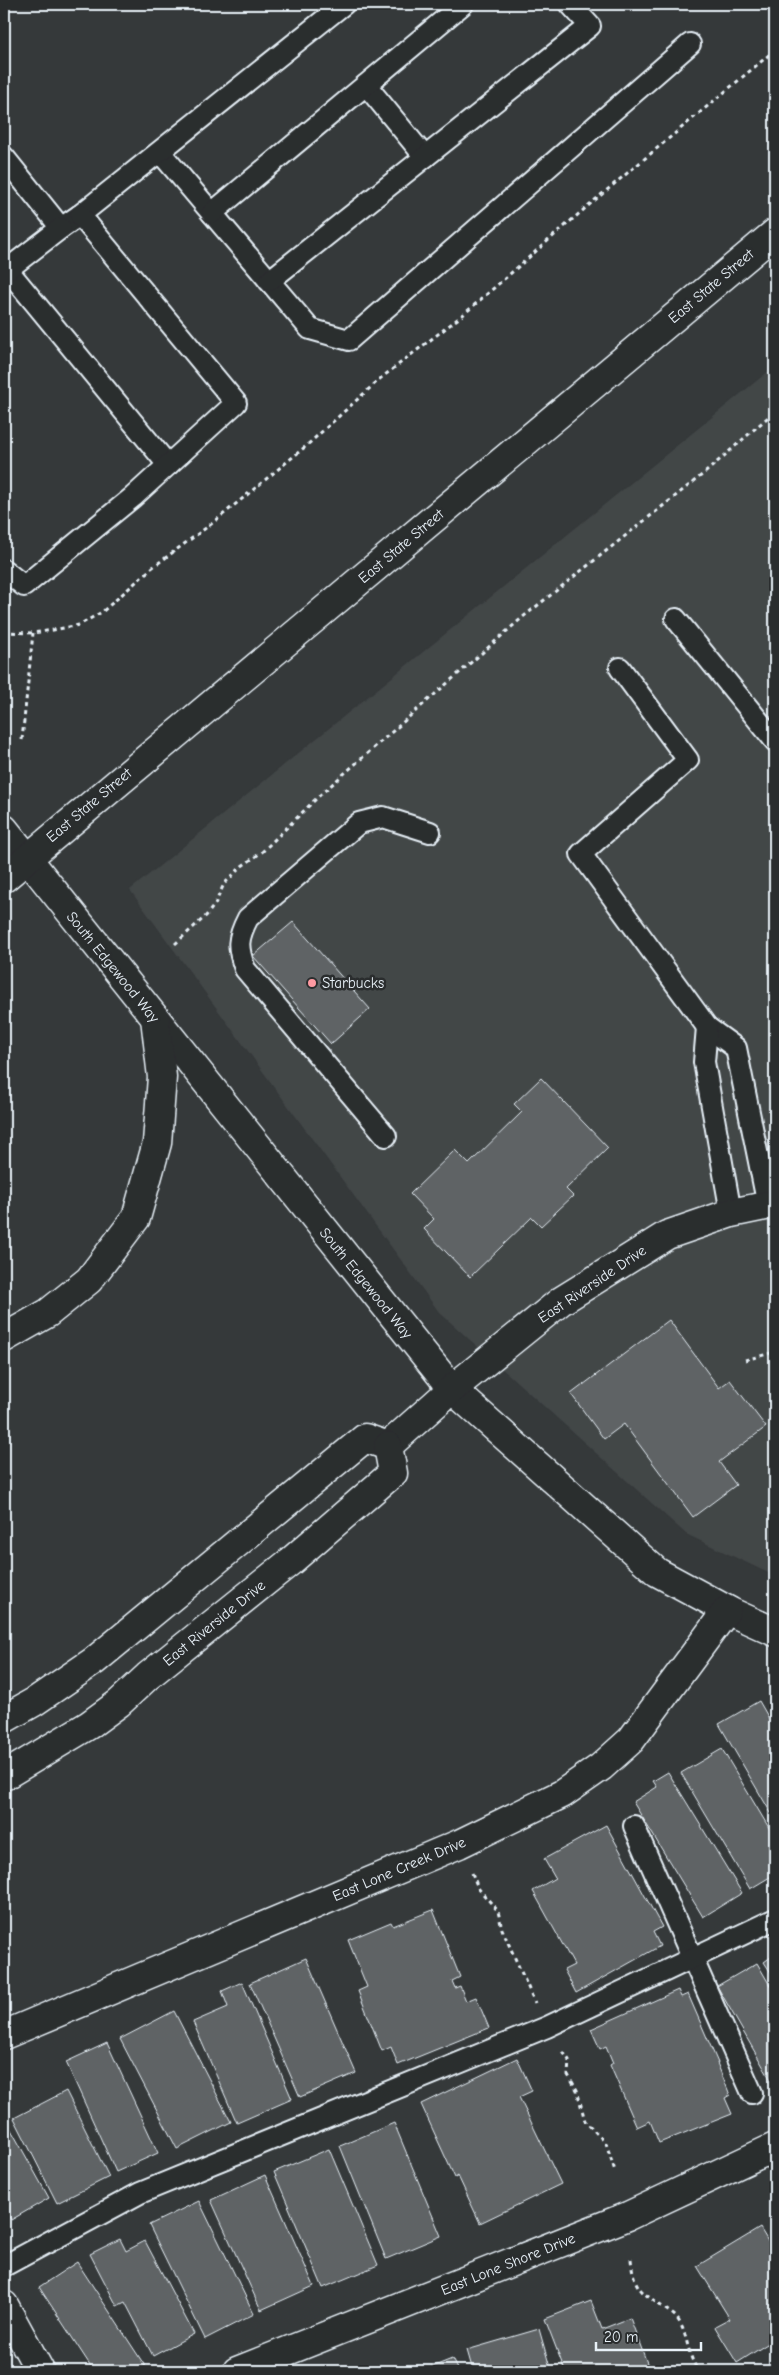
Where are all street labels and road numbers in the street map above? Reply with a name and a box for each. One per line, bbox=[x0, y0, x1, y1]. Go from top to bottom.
street label: East State Street bbox=[665, 245, 758, 327]
street label: East State Street bbox=[355, 505, 448, 587]
street label: East State Street bbox=[43, 764, 136, 846]
street label: South Edgewood Way bbox=[63, 908, 163, 1026]
street label: South Edgewood Way bbox=[316, 1224, 416, 1342]
street label: East Riverside Drive bbox=[535, 1241, 650, 1327]
street label: East Riverside Drive bbox=[159, 1576, 269, 1670]
street label: East Lone Creek Drive bbox=[330, 1833, 469, 1905]
street label: East Lone Shore Drive bbox=[438, 2229, 578, 2299]

